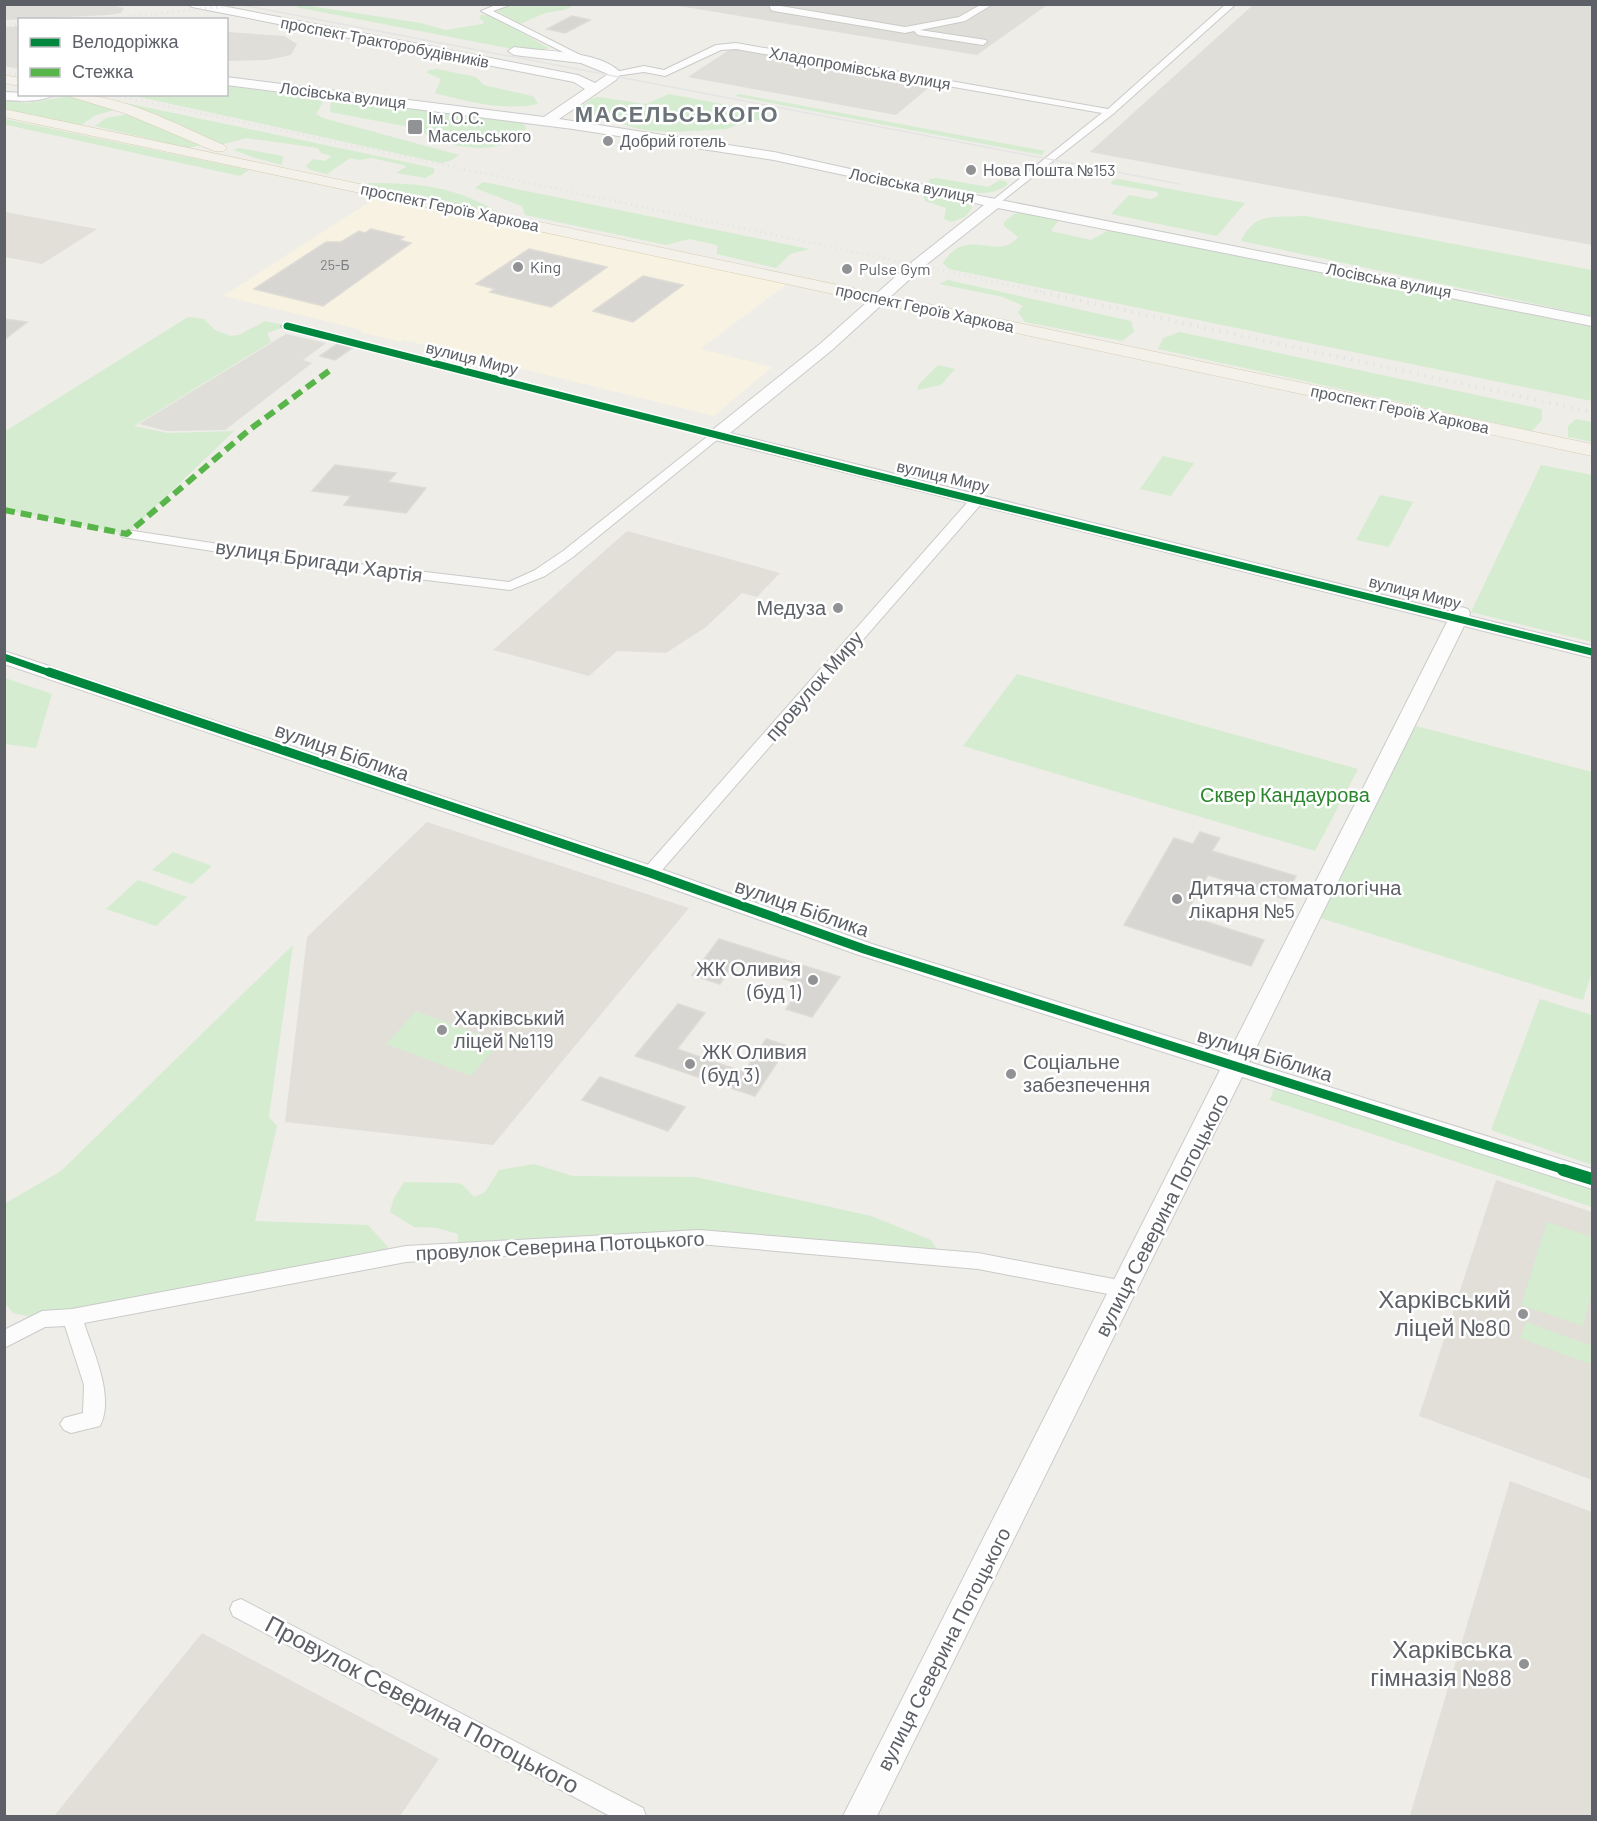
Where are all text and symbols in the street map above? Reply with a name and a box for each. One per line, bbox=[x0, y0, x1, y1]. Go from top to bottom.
street label: проспект Тракторобудівників bbox=[279, 12, 491, 71]
legend bbox=[18, 18, 228, 96]
text: Велодоріжка bbox=[72, 30, 180, 52]
street label: Хладопромівська вулиця bbox=[768, 42, 952, 93]
text: Стежка bbox=[72, 60, 134, 82]
street label: Лосівська вулиця bbox=[279, 77, 407, 112]
district label: МАСЕЛЬСЬКОГО bbox=[575, 100, 779, 126]
place label: Ім. О.С. Масельського bbox=[428, 108, 531, 145]
marker: Ім. О.С. Масельського bbox=[406, 118, 424, 136]
place label: Добрий готель bbox=[620, 131, 726, 150]
marker: Добрий готель bbox=[601, 134, 615, 148]
place label: Нова Пошта №153 bbox=[983, 160, 1116, 179]
street label: Лосівська вулиця bbox=[848, 163, 976, 206]
marker: Нова Пошта №153 bbox=[964, 163, 978, 177]
street label: проспект Героїв Харкова bbox=[359, 178, 541, 235]
house number: 25-Б bbox=[320, 256, 350, 273]
place label: King bbox=[530, 257, 561, 276]
street label: Лосівська вулиця bbox=[1325, 258, 1453, 301]
place label: Pulse Gym bbox=[859, 259, 931, 278]
marker: King bbox=[511, 260, 525, 274]
marker: Pulse Gym bbox=[840, 262, 854, 276]
street label: проспект Героїв Харкова bbox=[834, 279, 1016, 336]
street label: вулиця Миру bbox=[424, 337, 520, 378]
street label: проспект Героїв Харкова bbox=[1309, 380, 1491, 437]
street label: вулиця Миру bbox=[895, 456, 991, 495]
street label: вулиця Бригади Хартія bbox=[214, 534, 424, 586]
street label: вулиця Миру bbox=[1367, 571, 1463, 612]
place label: Медуза bbox=[756, 595, 827, 619]
marker: Медуза bbox=[831, 601, 845, 615]
street label: провулок Миру bbox=[759, 626, 867, 745]
street label: вулиця Біблика bbox=[272, 717, 413, 786]
park label: Сквер Кандаурова bbox=[1200, 782, 1371, 806]
street label: вулиця Біблика bbox=[732, 873, 873, 942]
place label: Дитяча стоматологiчна лiкарня №5 bbox=[1189, 875, 1402, 922]
marker: Дитяча стоматологiчна лiкарня №5 bbox=[1170, 892, 1184, 906]
place label: ЖК Оливия (буд 1) bbox=[696, 956, 802, 1003]
marker: ЖК Оливия (буд 1) bbox=[806, 973, 820, 987]
place label: Харківський ліцей №119 bbox=[454, 1005, 565, 1052]
street label: вулиця Біблика bbox=[1195, 1022, 1337, 1086]
marker: Харківський ліцей №119 bbox=[435, 1023, 449, 1037]
place label: ЖК Оливия (буд 3) bbox=[701, 1039, 807, 1086]
place label: Соціальне забезпечення bbox=[1023, 1049, 1150, 1096]
marker: ЖК Оливия (буд 3) bbox=[683, 1057, 697, 1071]
marker: Соціальне забезпечення bbox=[1004, 1067, 1018, 1081]
street label: вулиця Северина Потоцького bbox=[1089, 1089, 1233, 1340]
street label: провулок Северина Потоцького bbox=[415, 1225, 705, 1265]
place label: Харківський ліцей №80 bbox=[1378, 1284, 1511, 1341]
marker: Харківський ліцей №80 bbox=[1516, 1307, 1530, 1321]
street label: вулиця Северина Потоцького bbox=[871, 1523, 1015, 1774]
street label: Провулок Северина Потоцького bbox=[261, 1608, 585, 1799]
place label: Харківська гімназія №88 bbox=[1370, 1634, 1513, 1691]
marker: Харківська гімназія №88 bbox=[1517, 1657, 1531, 1671]

